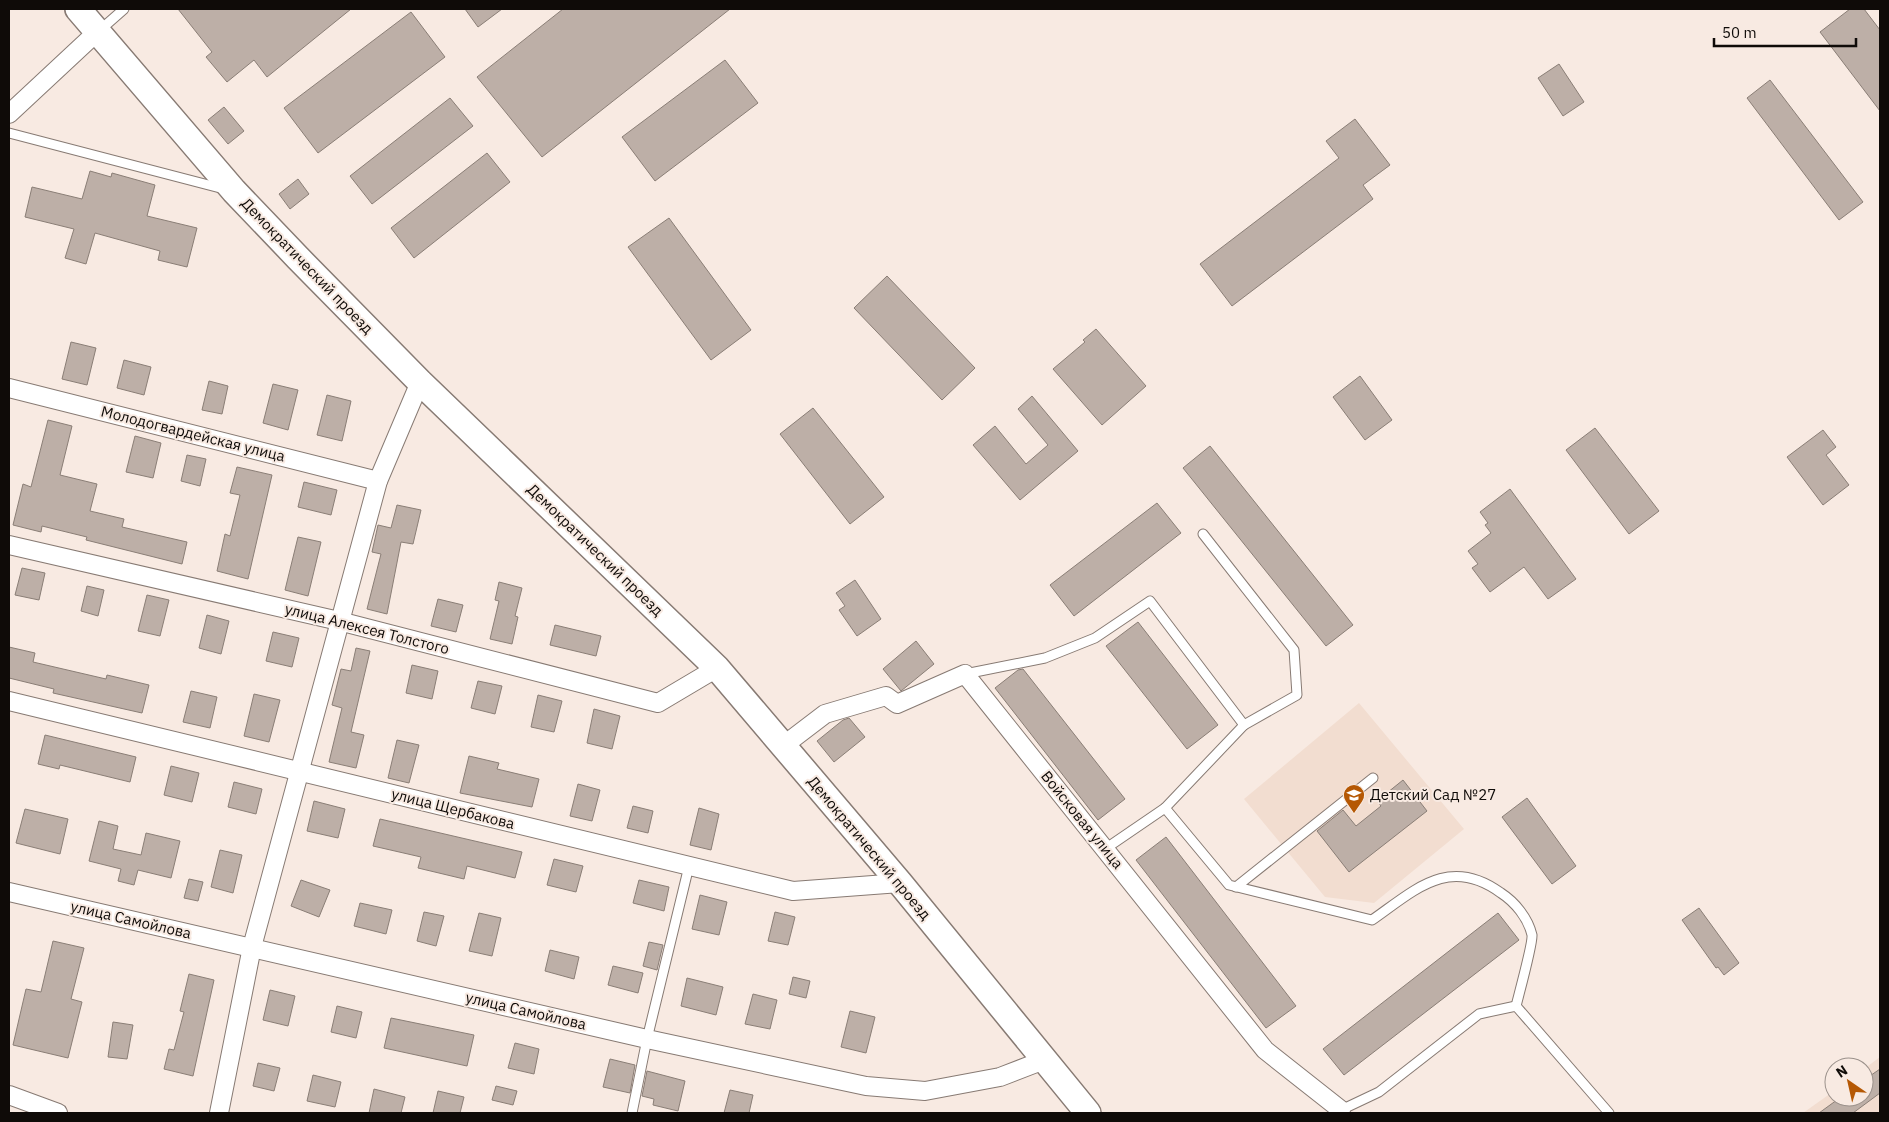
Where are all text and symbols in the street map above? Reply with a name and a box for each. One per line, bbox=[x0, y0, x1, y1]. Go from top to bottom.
scale bar bbox=[1714, 15, 1856, 47]
text: 50 m bbox=[1722, 23, 1757, 42]
street label: Демократический проезд bbox=[237, 194, 377, 338]
street label: Молодогвардейская улица bbox=[99, 401, 287, 466]
street label: Демократический проезд bbox=[523, 480, 667, 620]
street label: улица Алексея Толстого bbox=[283, 599, 451, 658]
street label: Войсковая улица bbox=[1037, 767, 1128, 872]
street label: Демократический проезд bbox=[804, 772, 935, 924]
school or university icon: Детский Сад №27 bbox=[1342, 783, 1366, 814]
street label: улица Щербакова bbox=[390, 784, 517, 833]
place label: Детский Сад №27 bbox=[1370, 785, 1496, 804]
street label: улица Самойлова bbox=[69, 896, 193, 943]
street label: улица Самойлова bbox=[464, 987, 588, 1034]
north arrow bbox=[1824, 1057, 1874, 1107]
text: N bbox=[1832, 1061, 1851, 1082]

